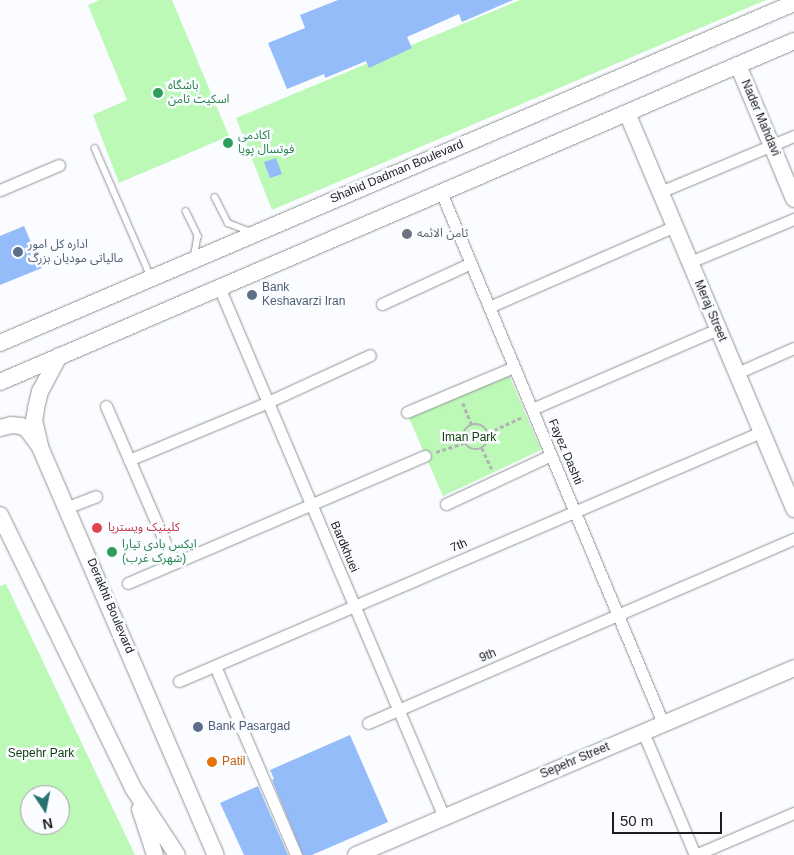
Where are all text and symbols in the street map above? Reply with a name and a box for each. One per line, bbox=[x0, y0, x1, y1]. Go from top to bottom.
street label: Nader Mahdavi bbox=[737, 78, 783, 158]
place label: باشگاه اسکیت ثامن bbox=[168, 79, 229, 107]
marker: باشگاه اسکیت ثامن bbox=[152, 87, 164, 99]
place label: آکادمی فوتسال پویا bbox=[238, 129, 294, 157]
marker: آکادمی فوتسال پویا bbox=[222, 137, 234, 149]
street label: Shahid Dadman Boulevard bbox=[328, 137, 466, 207]
place label: ثامن الائمه bbox=[417, 227, 468, 241]
marker: ثامن الائمه bbox=[401, 228, 413, 240]
place label: اداره کل امور مالیاتی مودیان بزرگ bbox=[28, 238, 123, 266]
marker: اداره کل امور مالیاتی مودیان بزرگ bbox=[12, 246, 24, 258]
street label: Meraj Street bbox=[691, 278, 729, 344]
place label: Bank Keshavarzi Iran bbox=[262, 281, 345, 309]
marker: Bank Keshavarzi Iran bbox=[246, 289, 258, 301]
street label: Fayez Dashti bbox=[545, 417, 585, 487]
park label: Iman Park bbox=[442, 431, 496, 445]
street label: Bardkhuei bbox=[327, 519, 361, 575]
marker: کلینیک ویستریا bbox=[90, 521, 104, 535]
place label: کلینیک ویستریا bbox=[108, 521, 180, 535]
street label: 7th bbox=[449, 536, 469, 556]
place label: ایکس بادی تیارا (شهرک غرب) bbox=[122, 538, 197, 566]
marker: ایکس بادی تیارا (شهرک غرب) bbox=[106, 546, 118, 558]
street label: Derakhti Boulevard bbox=[83, 556, 137, 656]
street label: 9th bbox=[478, 646, 498, 666]
place label: Bank Pasargad bbox=[208, 720, 290, 734]
marker: Bank Pasargad bbox=[192, 721, 204, 733]
street label: Sepehr Street bbox=[538, 740, 612, 782]
park label: Sepehr Park bbox=[8, 747, 74, 761]
place label: Patil bbox=[222, 755, 245, 769]
marker: Patil bbox=[206, 756, 218, 768]
north arrow bbox=[20, 785, 70, 835]
scale bar bbox=[614, 802, 724, 834]
text: 50 m bbox=[620, 812, 653, 829]
text: N bbox=[41, 815, 54, 833]

